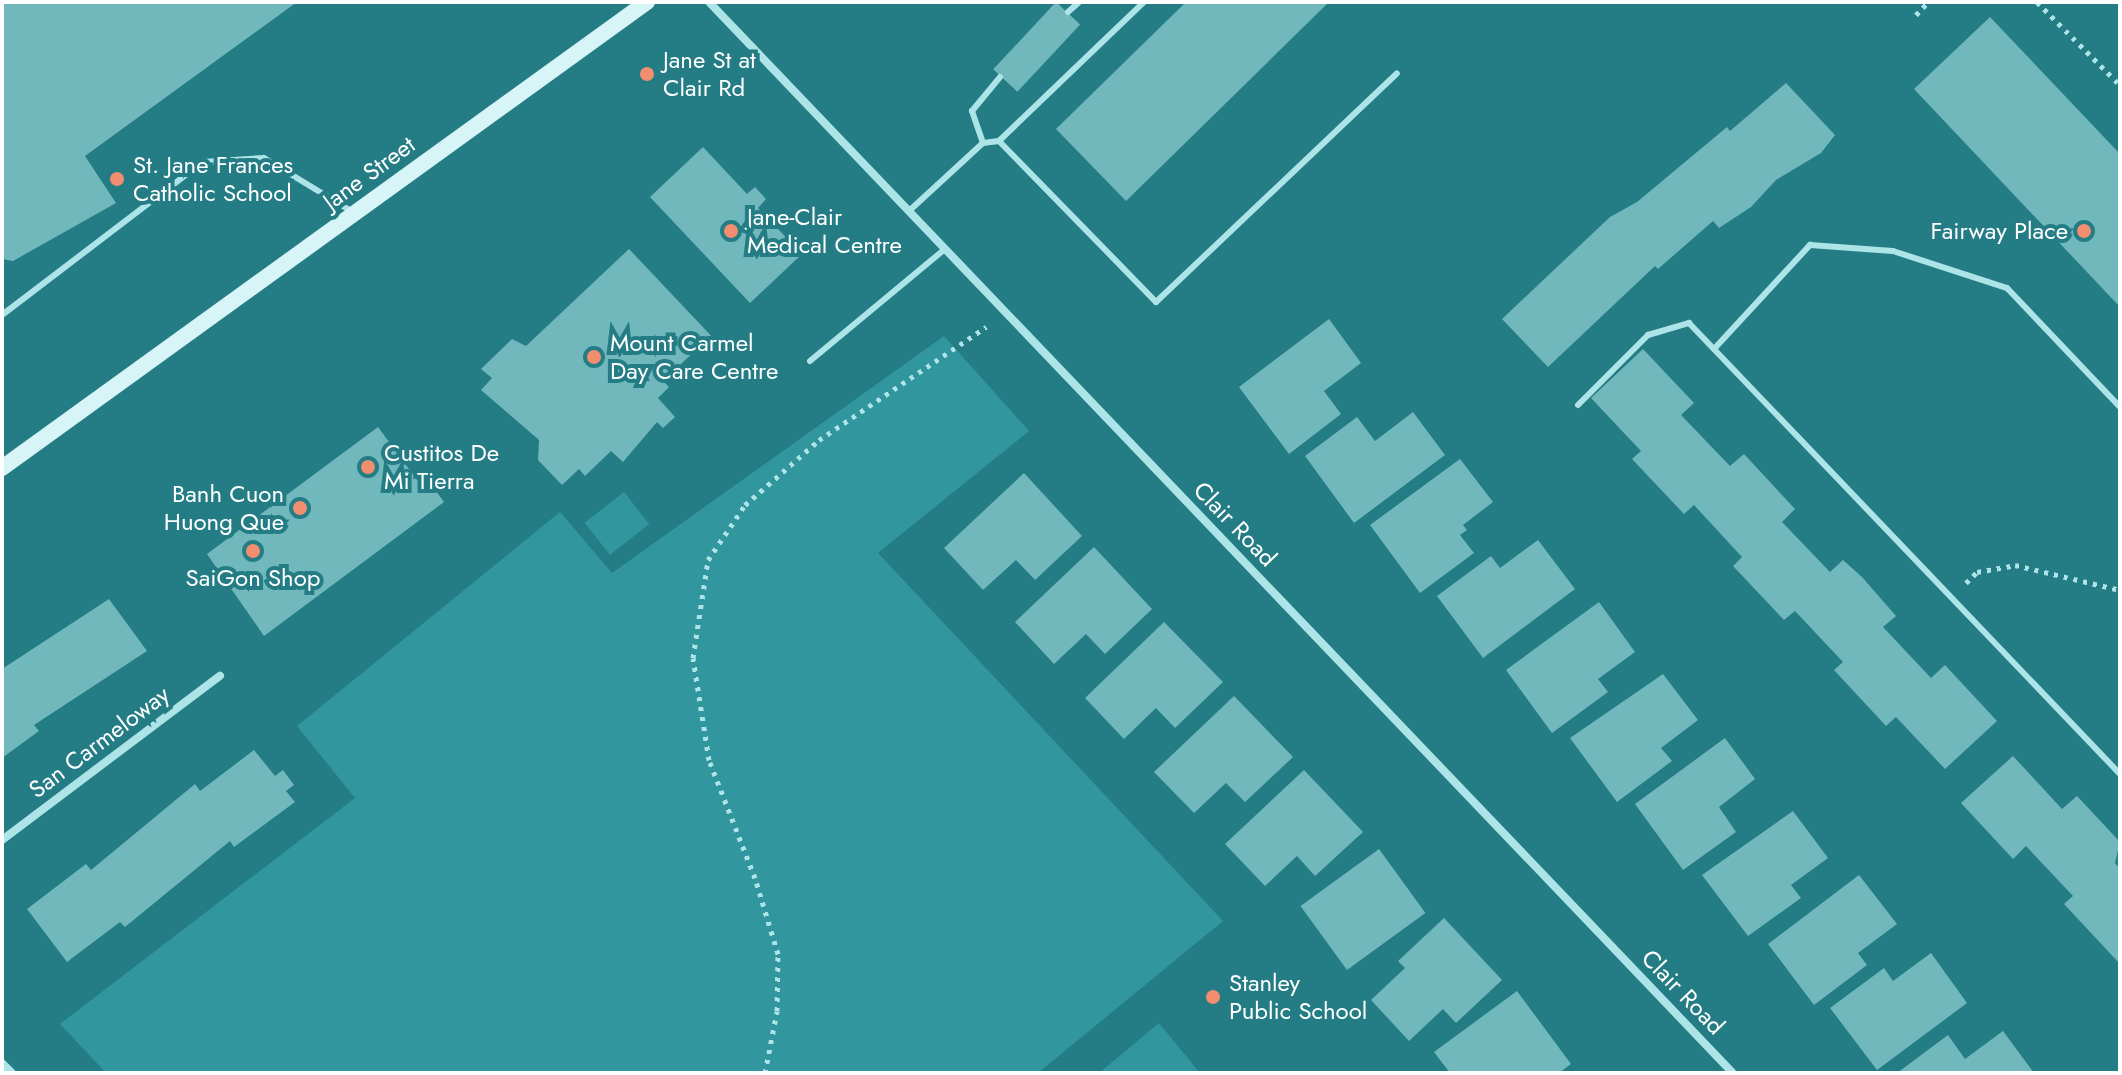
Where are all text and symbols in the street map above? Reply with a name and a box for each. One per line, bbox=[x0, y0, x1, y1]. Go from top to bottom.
place label: Jane St at Clair Rd bbox=[663, 46, 756, 102]
marker: Jane St at Clair Rd bbox=[638, 65, 656, 83]
street label: Jane Street bbox=[317, 130, 421, 216]
place label: St. Jane Frances Catholic School bbox=[133, 151, 293, 207]
marker: St. Jane Frances Catholic School bbox=[108, 170, 126, 188]
place label: Jane-Clair Medical Centre bbox=[747, 203, 902, 259]
place label: Fairway Place bbox=[1930, 217, 2068, 245]
marker: Jane-Clair Medical Centre bbox=[722, 222, 740, 240]
marker: Fairway Place bbox=[2075, 222, 2093, 240]
place label: Mount Carmel Day Care Centre bbox=[610, 329, 778, 385]
marker: Mount Carmel Day Care Centre bbox=[585, 348, 603, 366]
place label: Custitos De Mi Tierra bbox=[384, 439, 499, 495]
marker: Custitos De Mi Tierra bbox=[359, 458, 377, 476]
street label: Clair Road bbox=[1187, 476, 1283, 572]
place label: Banh Cuon Huong Que bbox=[164, 480, 284, 536]
marker: Banh Cuon Huong Que bbox=[291, 499, 309, 517]
marker: SaiGon Shop bbox=[244, 542, 262, 560]
place label: SaiGon Shop bbox=[186, 564, 320, 592]
street label: San Carmeloway bbox=[23, 680, 175, 804]
street label: Clair Road bbox=[1635, 944, 1731, 1040]
place label: Stanley Public School bbox=[1229, 969, 1367, 1025]
marker: Stanley Public School bbox=[1204, 988, 1222, 1006]

